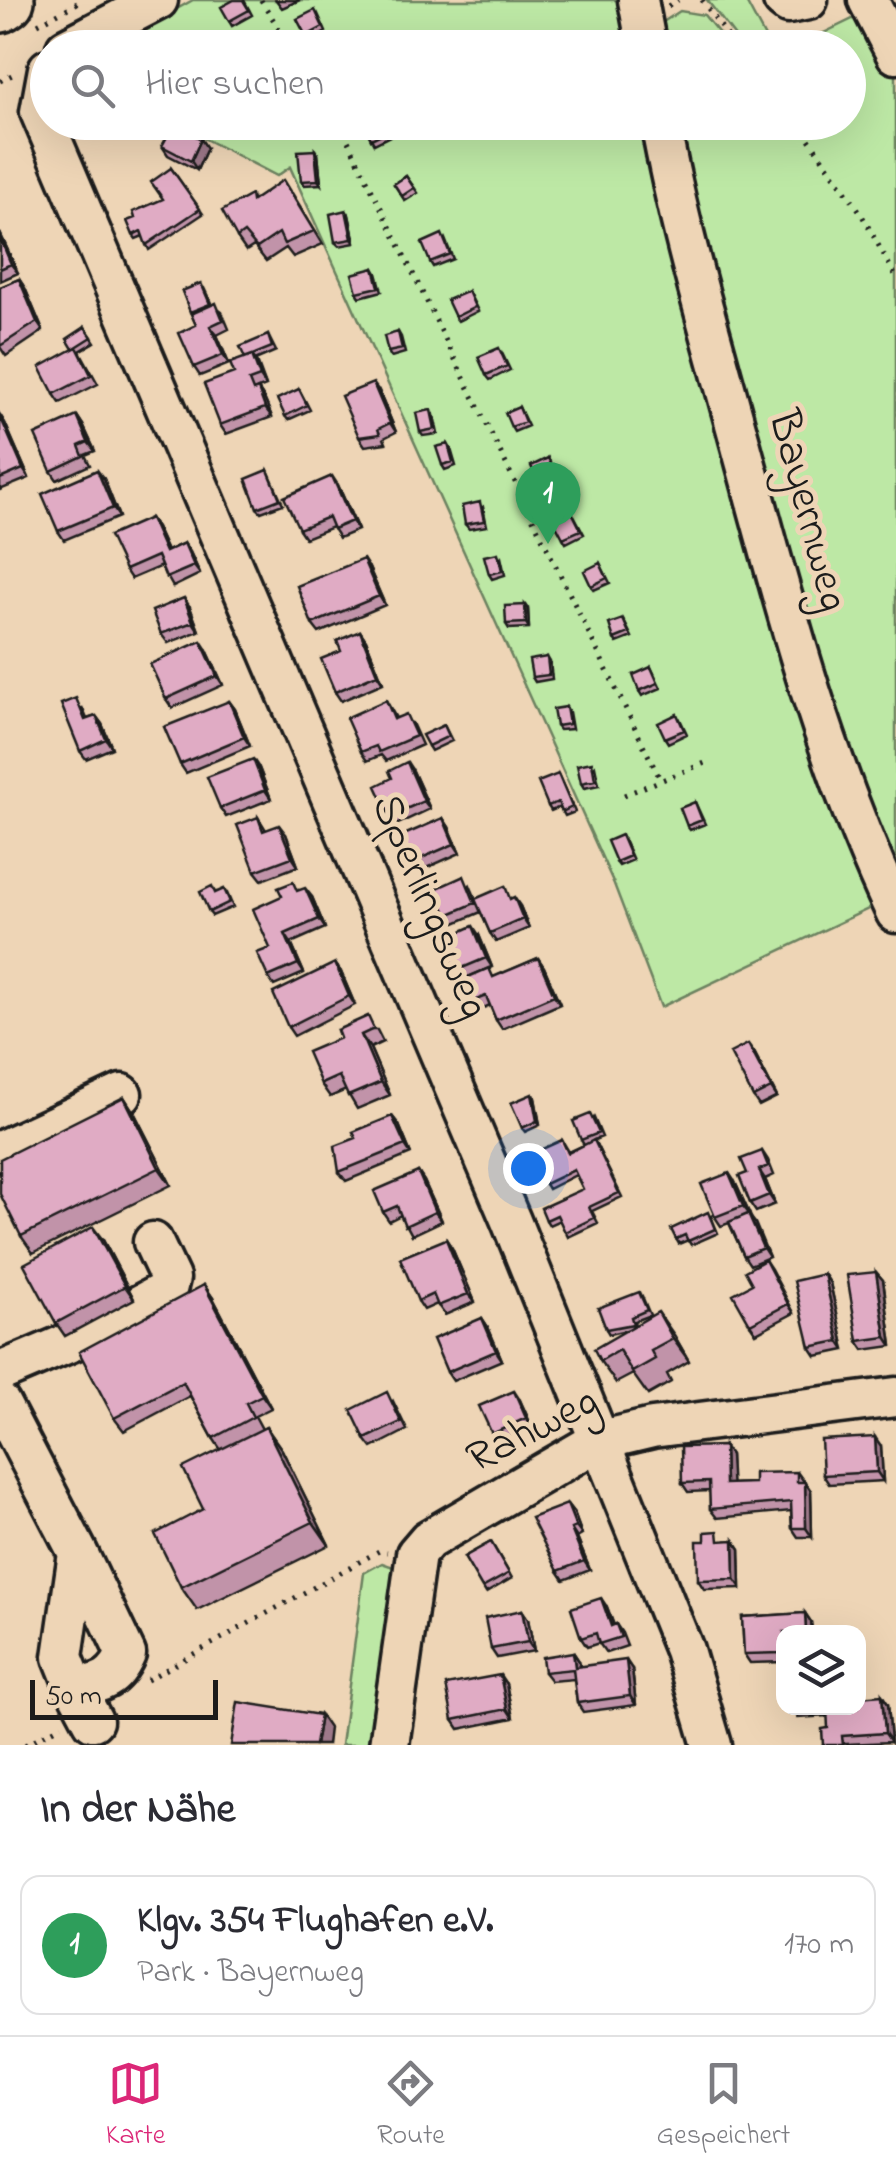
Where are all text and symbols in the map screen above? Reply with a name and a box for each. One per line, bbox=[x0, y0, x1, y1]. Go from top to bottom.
search box bbox=[30, 30, 866, 140]
text: Hier suchen bbox=[145, 57, 324, 113]
icon: search bbox=[65, 58, 120, 113]
street label: Bayernweg bbox=[747, 402, 866, 619]
pin: 1 bbox=[516, 462, 580, 544]
street label: Sperlingsweg bbox=[351, 784, 506, 1030]
your location bbox=[503, 1143, 554, 1194]
street label: Rahweg bbox=[455, 1370, 611, 1493]
map controls bbox=[776, 1625, 866, 1715]
button: layers bbox=[776, 1625, 866, 1715]
scale bar bbox=[30, 1675, 218, 1720]
text: 50 m bbox=[45, 1677, 102, 1718]
text: In der Nähe bbox=[40, 1780, 235, 1841]
text: Klgv. 354 Flughafen e.V. bbox=[137, 1894, 493, 1950]
text: 1 bbox=[69, 1922, 80, 1969]
text: 170 m bbox=[784, 1922, 854, 1969]
text: Park · Bayernweg bbox=[137, 1950, 364, 1997]
tab: Karte bbox=[106, 2056, 165, 2157]
tab: Route bbox=[377, 2056, 445, 2157]
tab: Gespeichert bbox=[657, 2056, 790, 2157]

